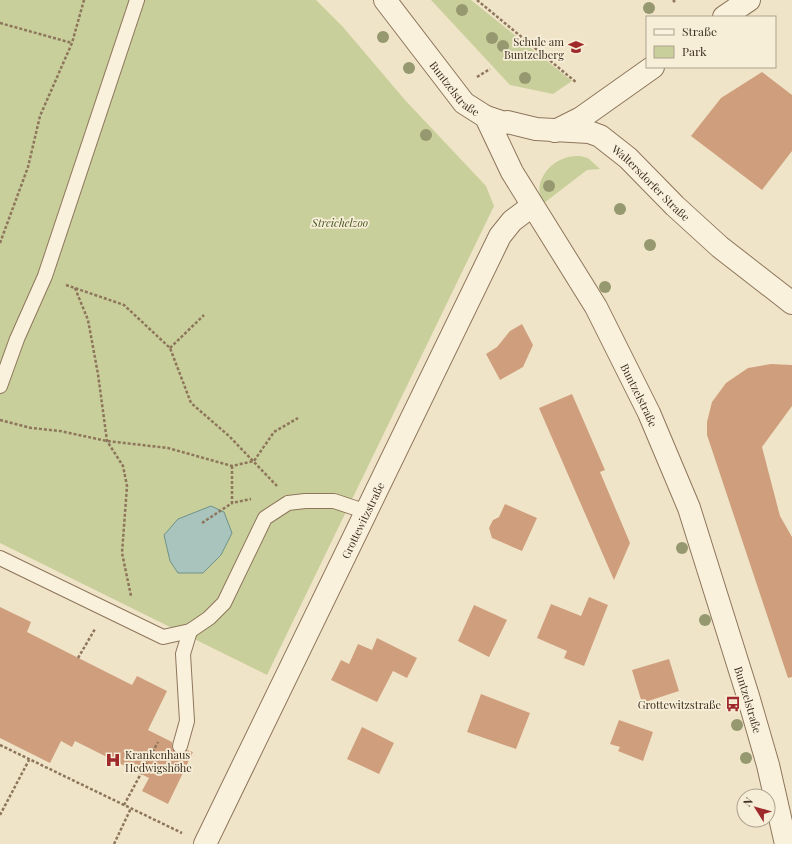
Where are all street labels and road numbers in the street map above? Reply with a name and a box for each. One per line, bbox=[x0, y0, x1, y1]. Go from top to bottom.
street label: Buntzelstraße bbox=[427, 58, 483, 119]
street label: Waltersdorfer Straße bbox=[608, 140, 694, 224]
street label: Buntzelstraße bbox=[618, 361, 662, 429]
street label: Grottewitzstraße bbox=[337, 479, 387, 561]
street label: Buntzelstraße bbox=[732, 664, 766, 735]

